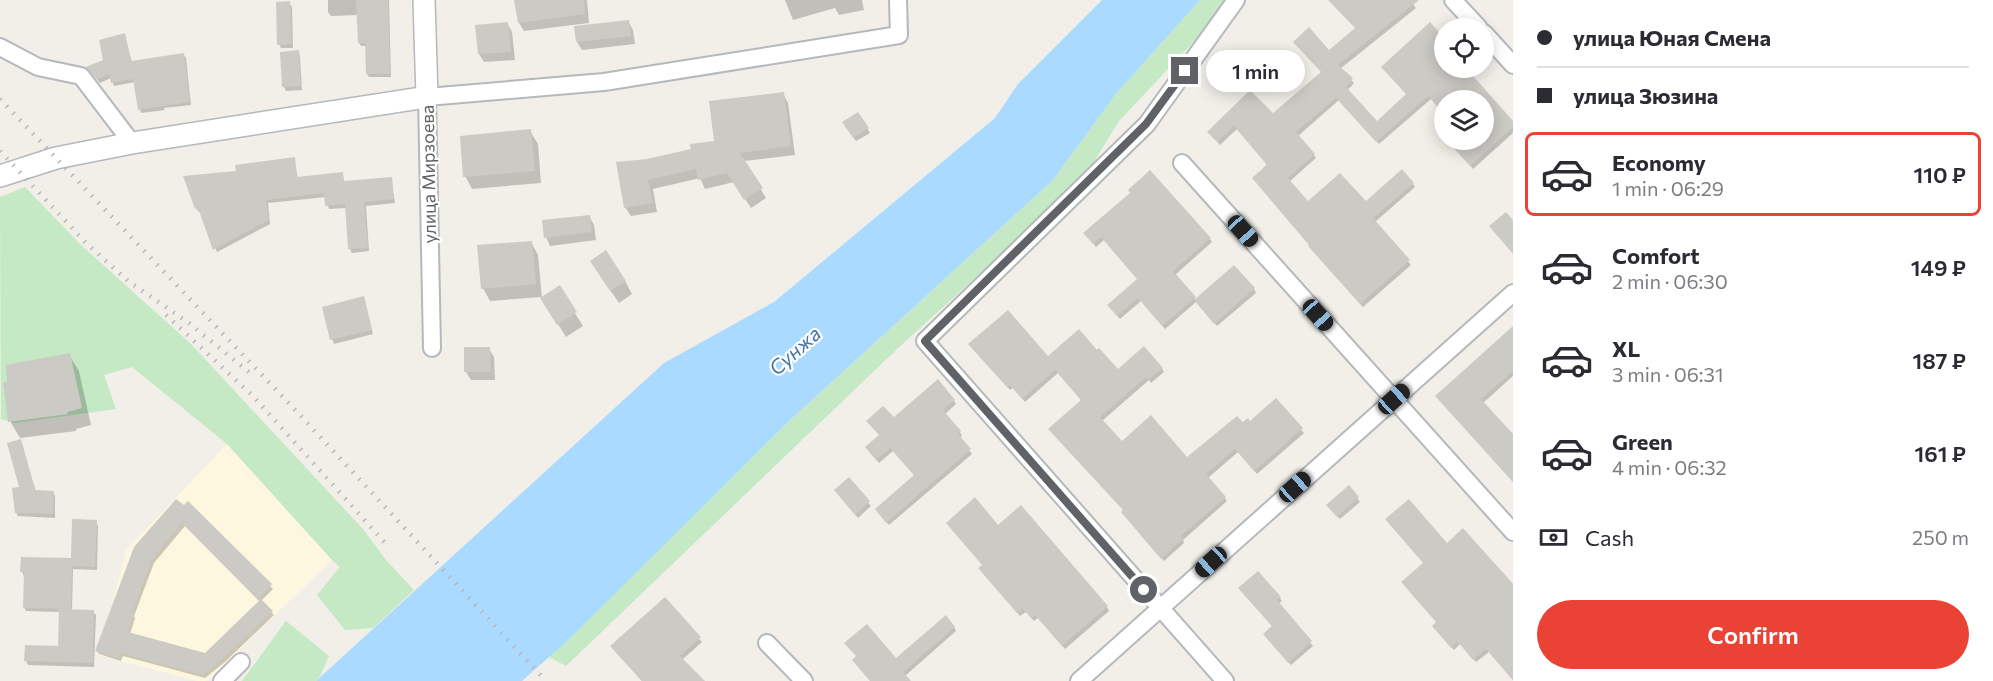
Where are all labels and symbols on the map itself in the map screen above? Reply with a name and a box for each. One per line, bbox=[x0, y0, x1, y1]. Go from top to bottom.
callout: 1 min bbox=[1206, 50, 1305, 92]
route end bbox=[1171, 57, 1198, 84]
street label: улица Мирзоева bbox=[416, 105, 440, 244]
car bbox=[1224, 212, 1262, 250]
car bbox=[1299, 296, 1337, 334]
water label: Сунжа bbox=[764, 321, 825, 380]
car bbox=[1375, 380, 1413, 418]
car bbox=[1276, 468, 1314, 506]
car bbox=[1192, 543, 1230, 581]
route start bbox=[1130, 576, 1157, 603]

